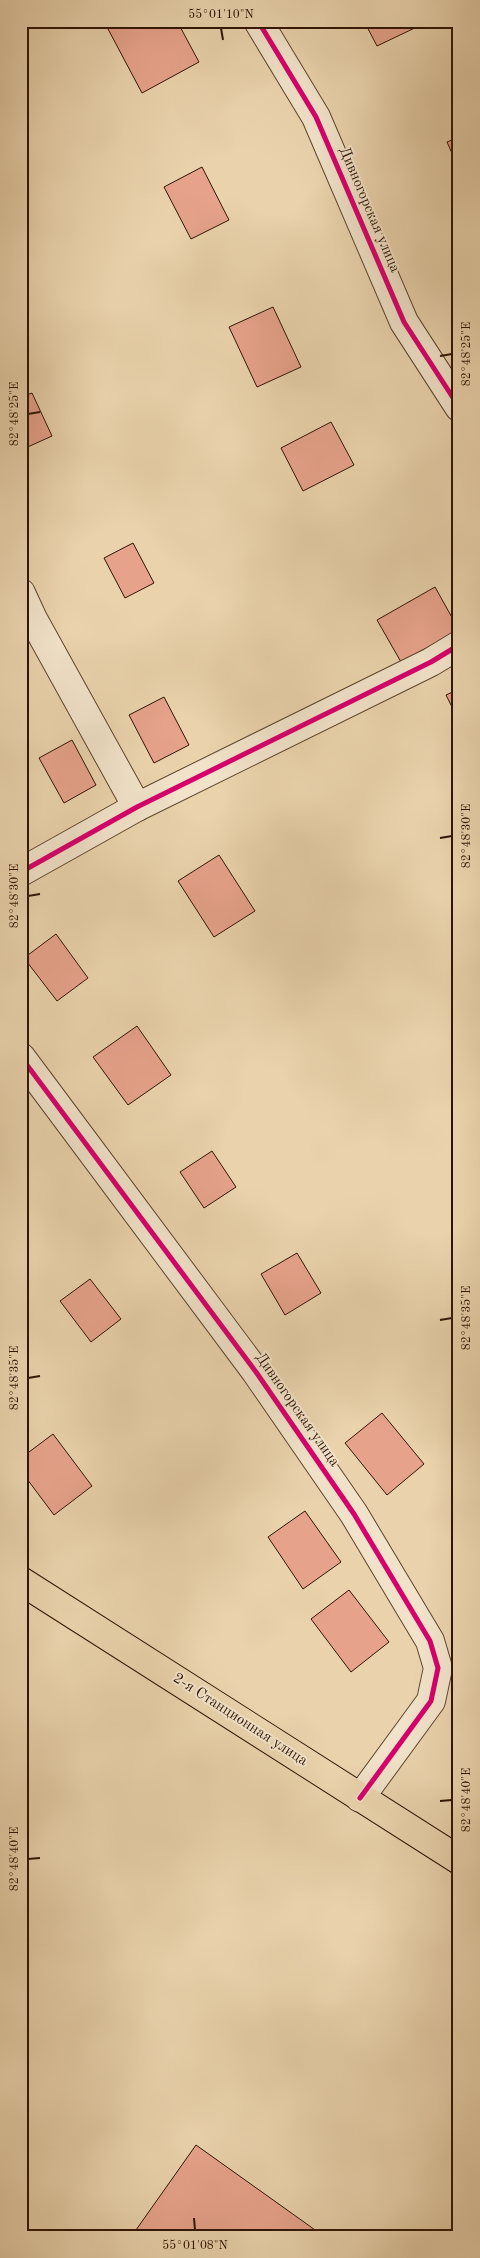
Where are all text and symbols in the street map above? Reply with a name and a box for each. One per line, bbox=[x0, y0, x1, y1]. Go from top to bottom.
text: 55°01'10"N bbox=[188, 8, 254, 21]
street label: Дивногорская улица bbox=[336, 145, 402, 276]
text: 82°48'25"E bbox=[460, 322, 473, 386]
text: 82°48'25"E bbox=[8, 382, 21, 446]
text: 82°48'30"E bbox=[461, 804, 473, 868]
text: 82°48'30"E bbox=[9, 864, 21, 928]
text: 82°48'35"E bbox=[460, 1286, 473, 1350]
text: 82°48'35"E bbox=[8, 1346, 21, 1410]
street label: Дивногорская улица bbox=[252, 1350, 342, 1470]
street label: 2-я Станционная улица bbox=[170, 1671, 310, 1769]
text: 82°48'40"E bbox=[461, 1768, 473, 1832]
text: 82°48'40"E bbox=[9, 1827, 21, 1891]
text: 55°01'08"N bbox=[162, 2239, 228, 2252]

